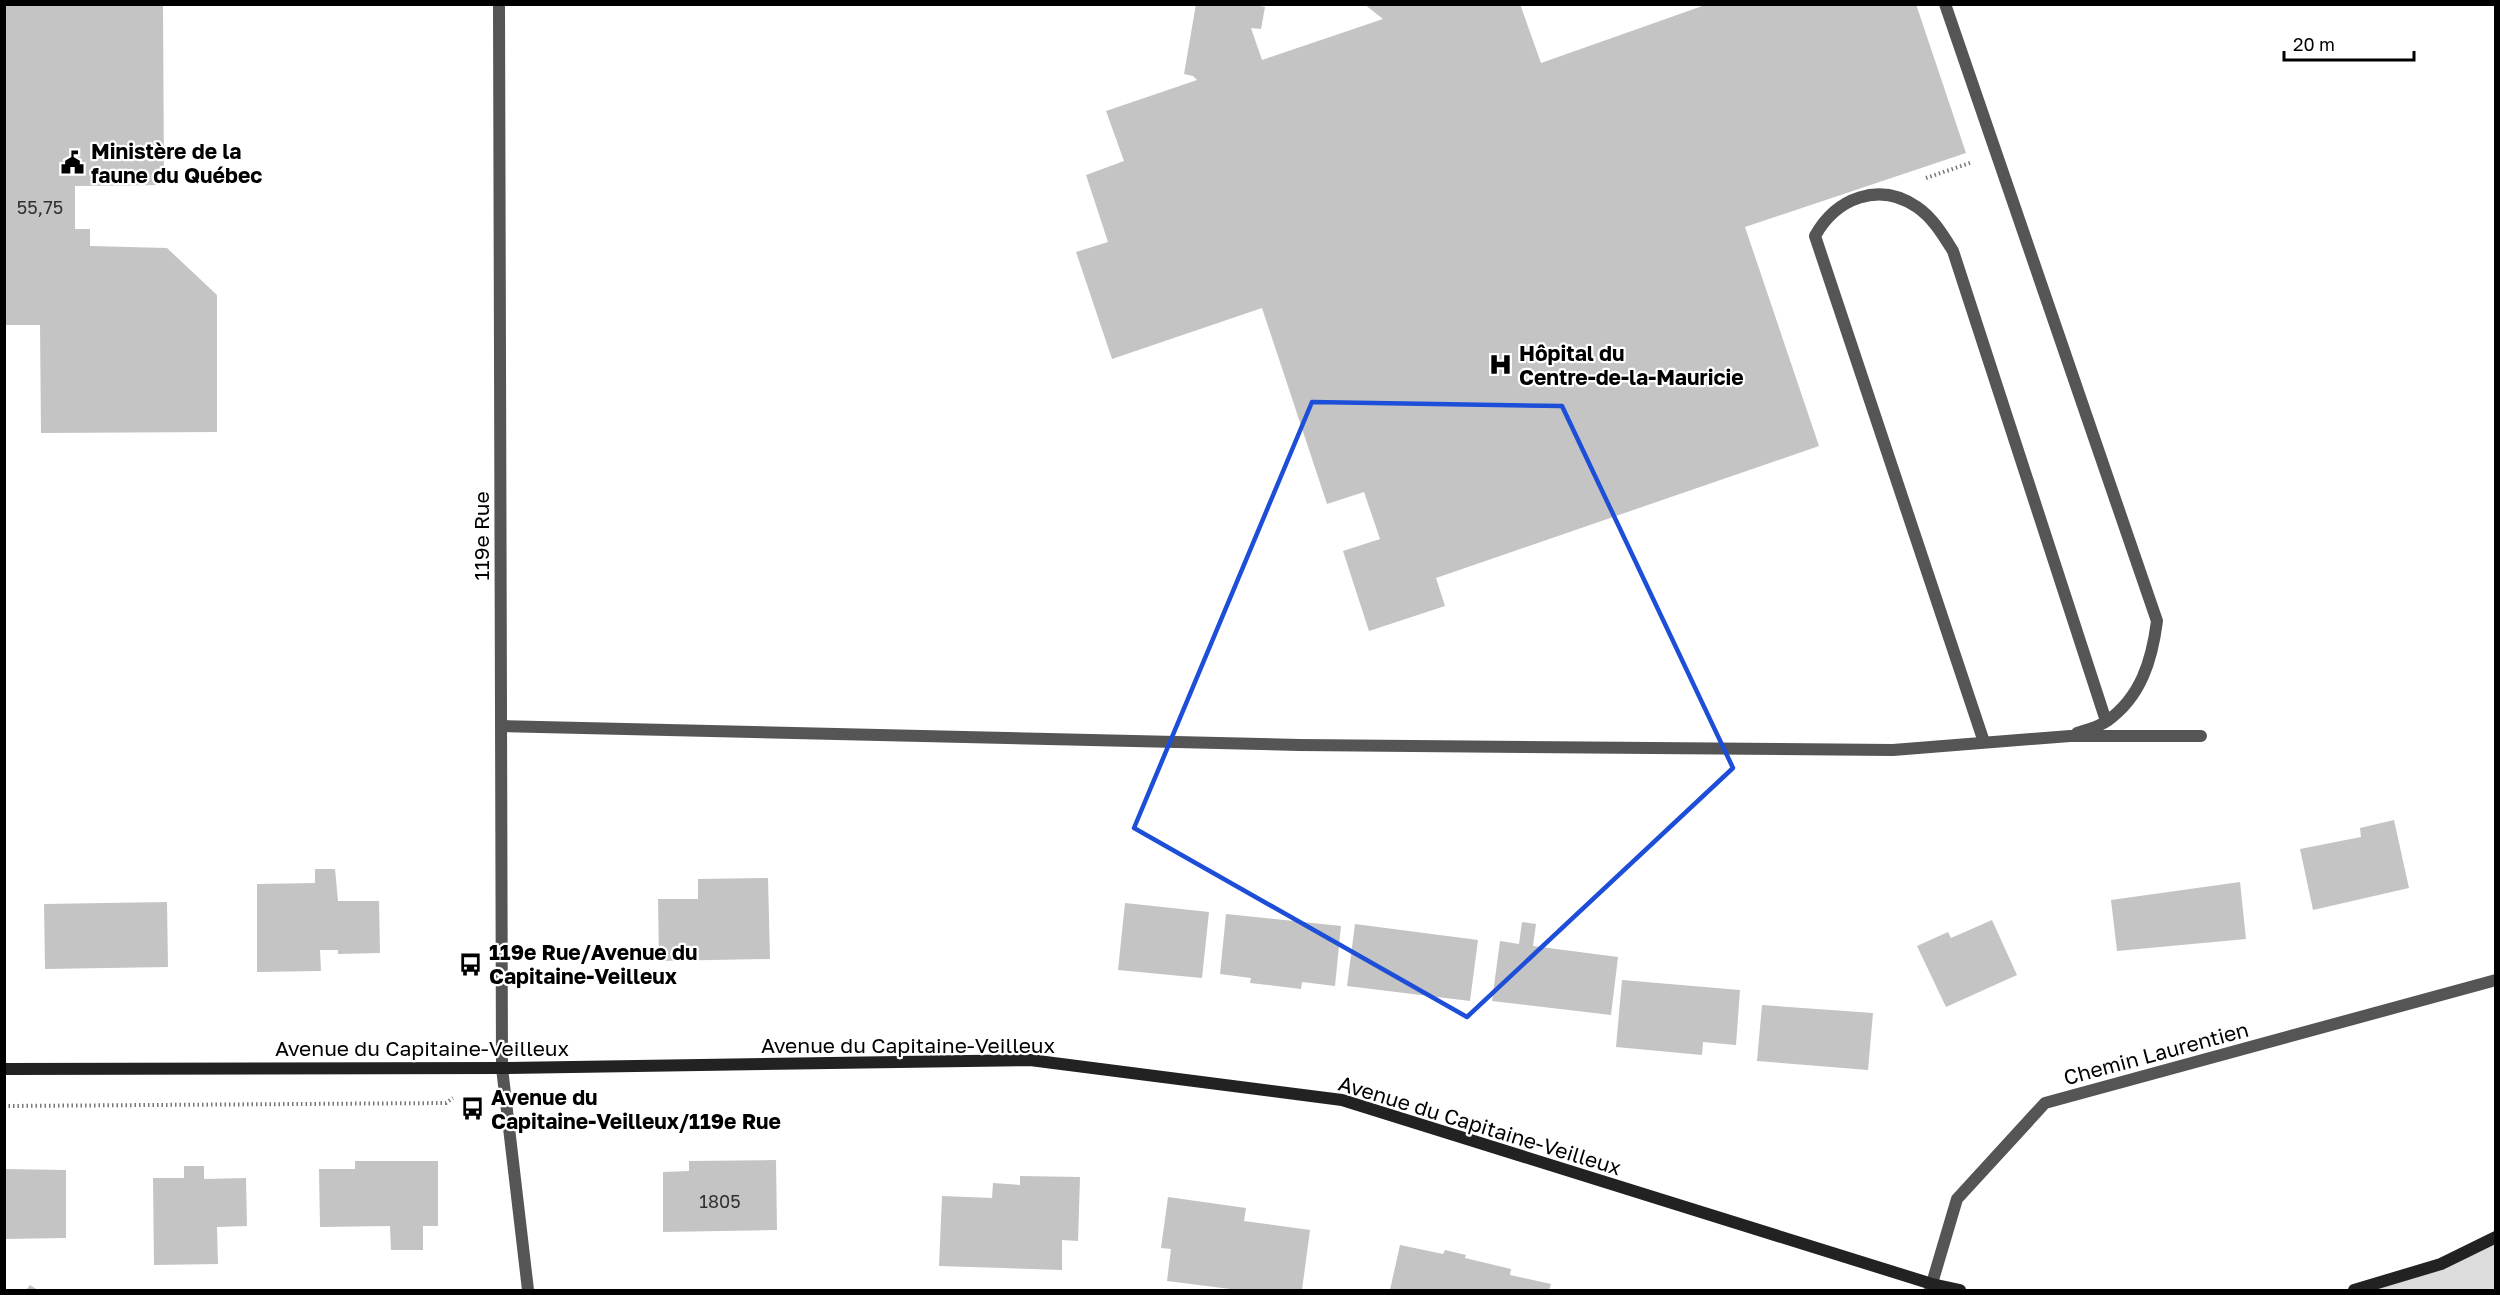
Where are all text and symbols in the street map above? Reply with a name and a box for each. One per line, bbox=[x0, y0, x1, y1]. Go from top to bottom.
scale bar bbox=[2284, 24, 2414, 62]
text: 20 m bbox=[2293, 33, 2335, 55]
place label: Ministère de la faune du Québec bbox=[91, 138, 262, 188]
public building icon: Ministère de la faune du Québec bbox=[60, 150, 86, 176]
house number: 55,75 bbox=[17, 196, 63, 218]
place label: Hôpital du Centre-de-la-Mauricie bbox=[1519, 340, 1744, 390]
hospital icon: Hôpital du Centre-de-la-Mauricie bbox=[1488, 352, 1514, 378]
street label: 119e Rue bbox=[468, 491, 494, 581]
place label: 119e Rue/Avenue du Capitaine-Veilleux bbox=[489, 939, 697, 989]
bus stop icon: 119e Rue/Avenue du Capitaine-Veilleux bbox=[458, 951, 484, 977]
street label: Chemin Laurentien bbox=[2061, 1016, 2251, 1090]
street label: Avenue du Capitaine-Veilleux bbox=[761, 1032, 1056, 1058]
street label: Avenue du Capitaine-Veilleux bbox=[275, 1035, 570, 1061]
street label: Avenue du Capitaine-Veilleux bbox=[1336, 1070, 1625, 1181]
place label: Avenue du Capitaine-Veilleux/119e Rue bbox=[491, 1084, 781, 1134]
bus stop icon: Avenue du Capitaine-Veilleux/119e Rue bbox=[460, 1096, 486, 1122]
house number: 1805 bbox=[699, 1190, 741, 1212]

